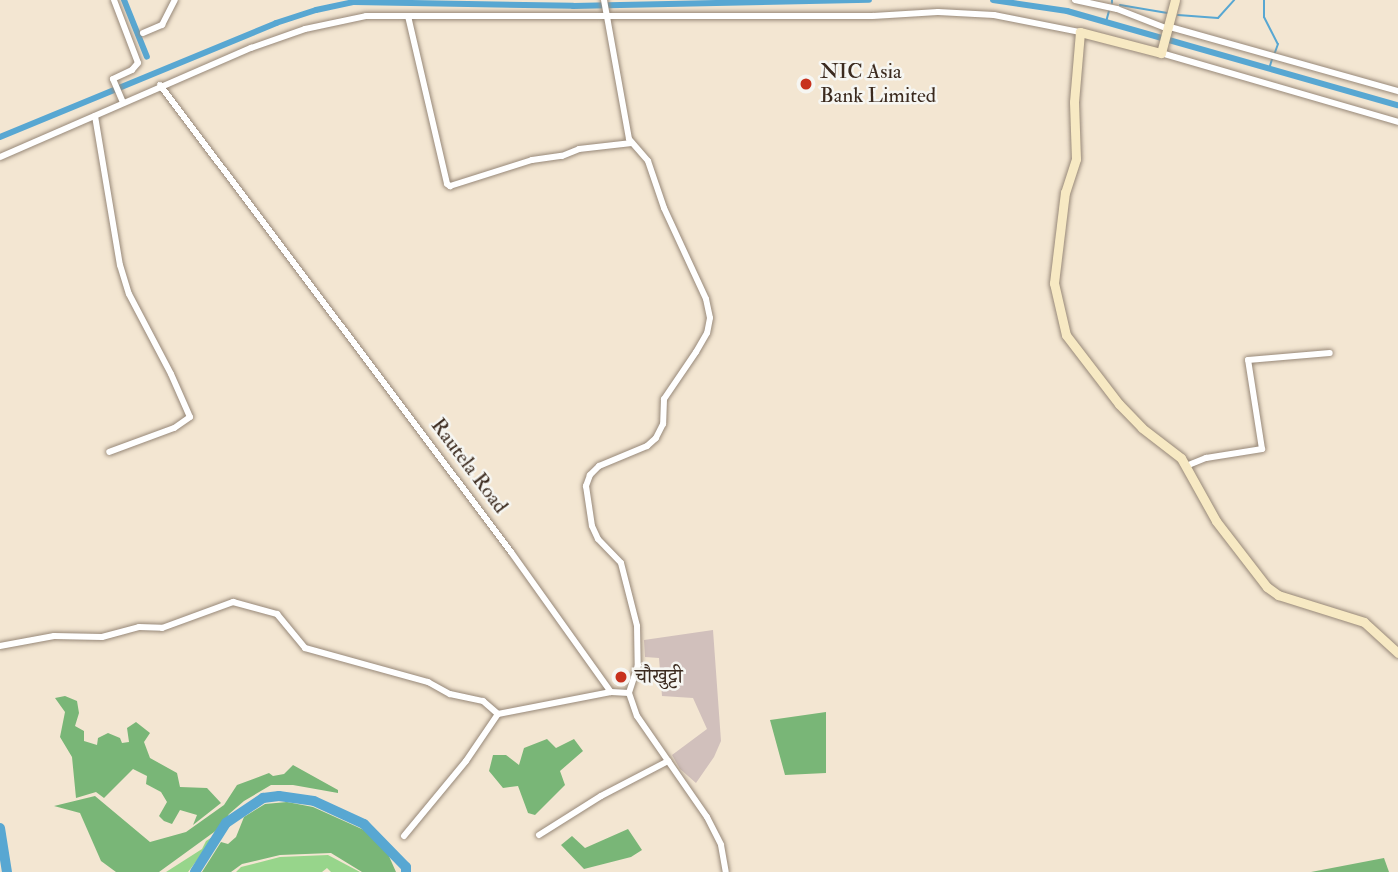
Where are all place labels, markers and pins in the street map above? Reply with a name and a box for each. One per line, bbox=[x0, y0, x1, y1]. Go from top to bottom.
place label: NIC Asia Bank Limited bbox=[820, 59, 936, 109]
marker: NIC Asia Bank Limited bbox=[798, 76, 814, 92]
place label: चौखुट्टी bbox=[635, 664, 683, 690]
marker: चौखुट्टी bbox=[613, 669, 629, 685]

